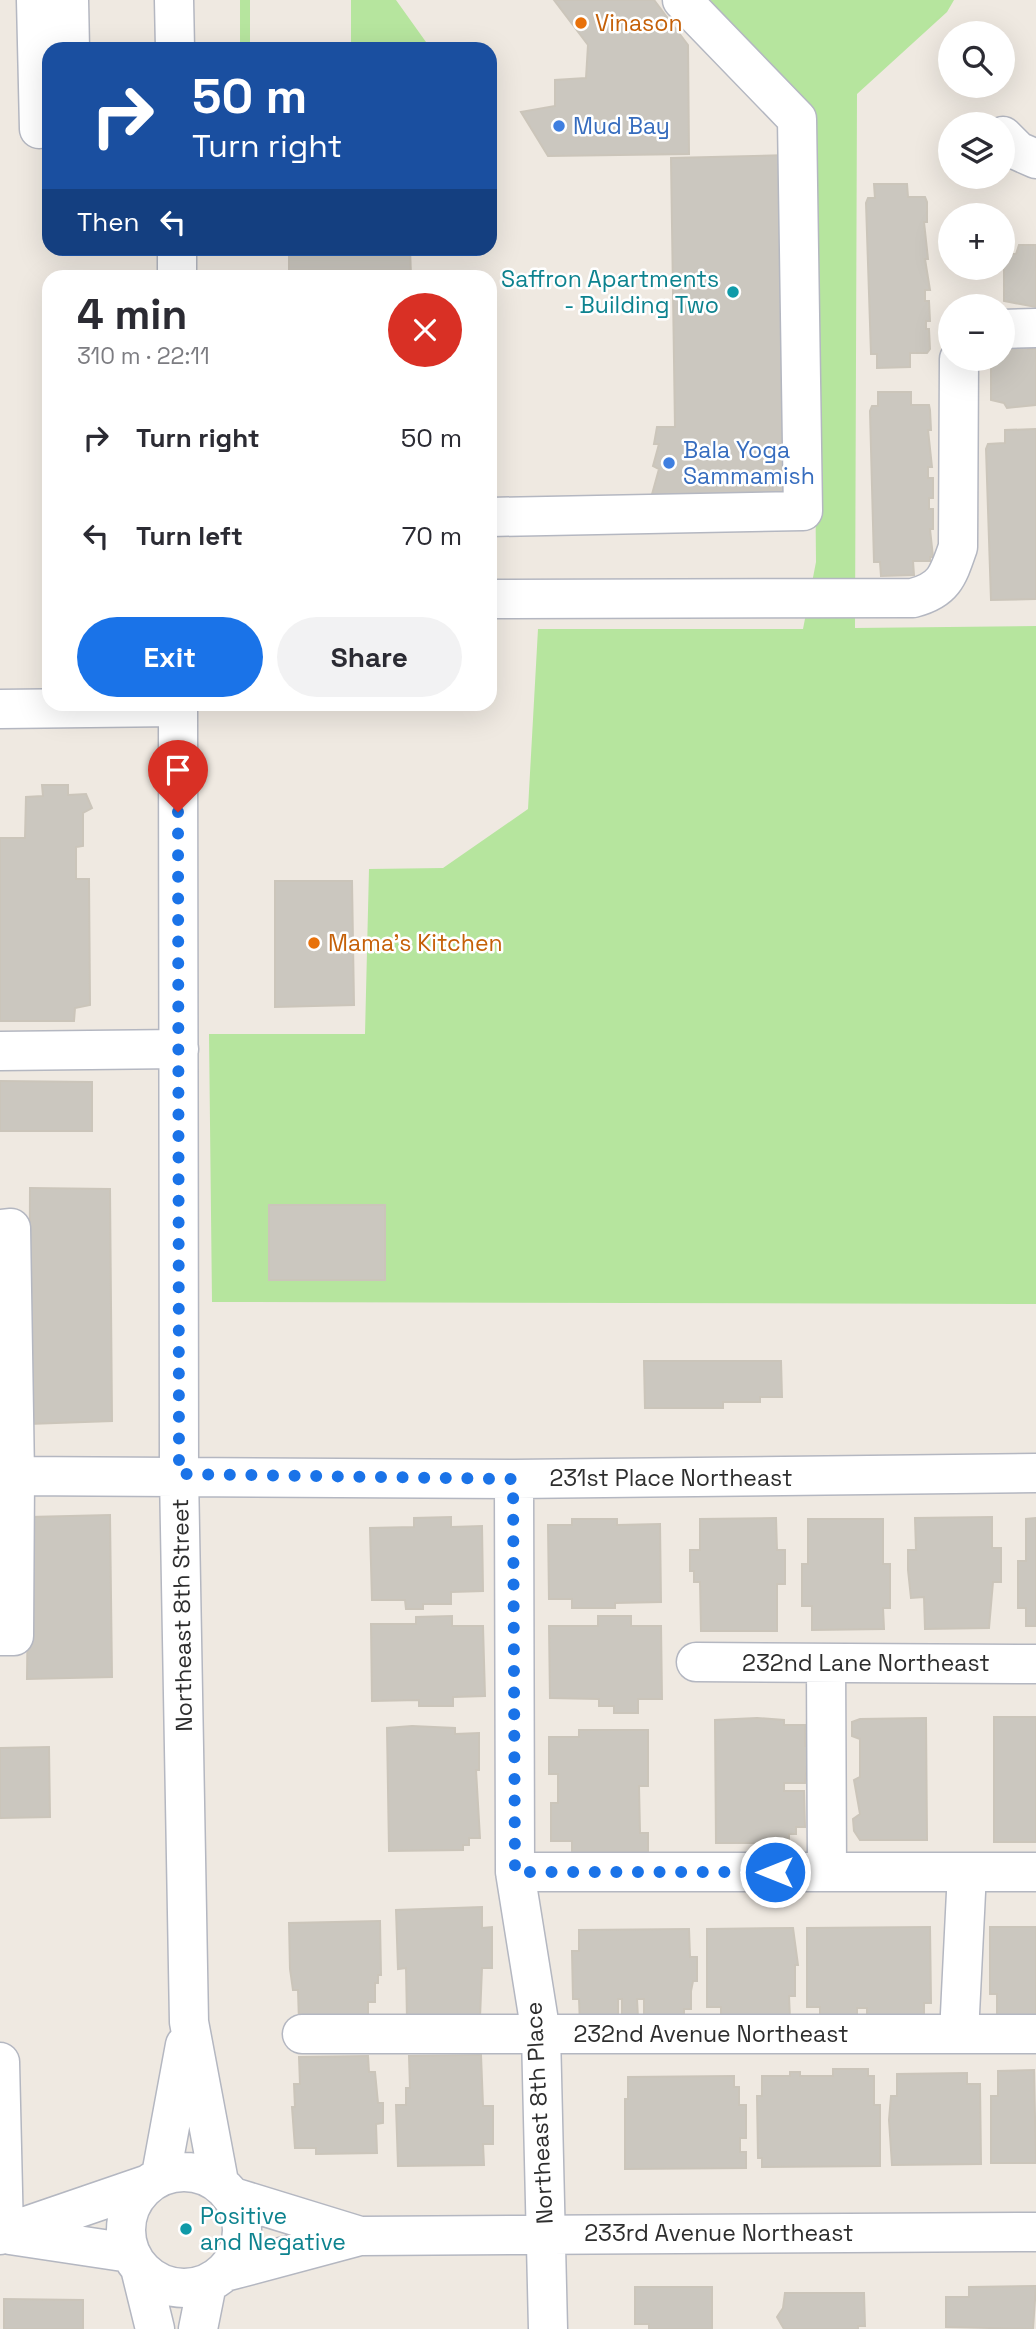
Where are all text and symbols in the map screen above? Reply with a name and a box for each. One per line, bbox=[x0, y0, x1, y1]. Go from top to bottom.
place label: Vinason bbox=[595, 8, 683, 38]
marker: Vinason bbox=[573, 15, 589, 31]
map controls bbox=[938, 21, 1015, 371]
button: search bbox=[938, 21, 1015, 98]
text: 50 m bbox=[192, 65, 307, 127]
icon: right bbox=[77, 70, 168, 161]
place label: Mud Bay bbox=[573, 111, 670, 141]
button: layers bbox=[938, 112, 1015, 189]
marker: Mud Bay bbox=[551, 118, 567, 134]
text: Turn right bbox=[192, 126, 342, 166]
icon: left bbox=[154, 203, 192, 241]
button: + bbox=[938, 203, 1015, 280]
text: Then bbox=[77, 205, 140, 239]
place label: Saffron Apartments - Building Two bbox=[501, 264, 719, 320]
marker: Saffron Apartments - Building Two bbox=[725, 284, 741, 300]
text: 4 min bbox=[77, 288, 187, 341]
button: close bbox=[388, 293, 462, 367]
button: − bbox=[938, 294, 1015, 371]
text: 310 m · 22:11 bbox=[77, 341, 210, 371]
icon: right bbox=[77, 419, 115, 457]
text: Turn right bbox=[136, 421, 260, 455]
text: 50 m bbox=[401, 421, 462, 455]
place label: Bala Yoga Sammamish bbox=[683, 435, 815, 491]
marker: Bala Yoga Sammamish bbox=[661, 455, 677, 471]
icon: left bbox=[77, 517, 115, 555]
text: Turn left bbox=[136, 519, 243, 553]
text: 70 m bbox=[402, 519, 462, 553]
button: Exit bbox=[77, 617, 263, 697]
button: Share bbox=[277, 617, 462, 697]
pin bbox=[148, 740, 208, 812]
icon: arrive bbox=[159, 751, 197, 789]
place label: Mama's Kitchen bbox=[328, 928, 503, 958]
marker: Mama's Kitchen bbox=[306, 935, 322, 951]
street label: 231st Place Northeast bbox=[550, 1463, 793, 1493]
street label: Northeast 8th Street bbox=[165, 1498, 199, 1732]
street label: 232nd Lane Northeast bbox=[742, 1648, 990, 1678]
position arrow bbox=[738, 1835, 812, 1909]
street label: Northeast 8th Place bbox=[518, 2001, 560, 2225]
street label: 232nd Avenue Northeast bbox=[573, 2019, 849, 2049]
place label: Positive and Negative bbox=[200, 2201, 346, 2257]
street label: 233rd Avenue Northeast bbox=[584, 2218, 854, 2248]
marker: Positive and Negative bbox=[178, 2221, 194, 2237]

